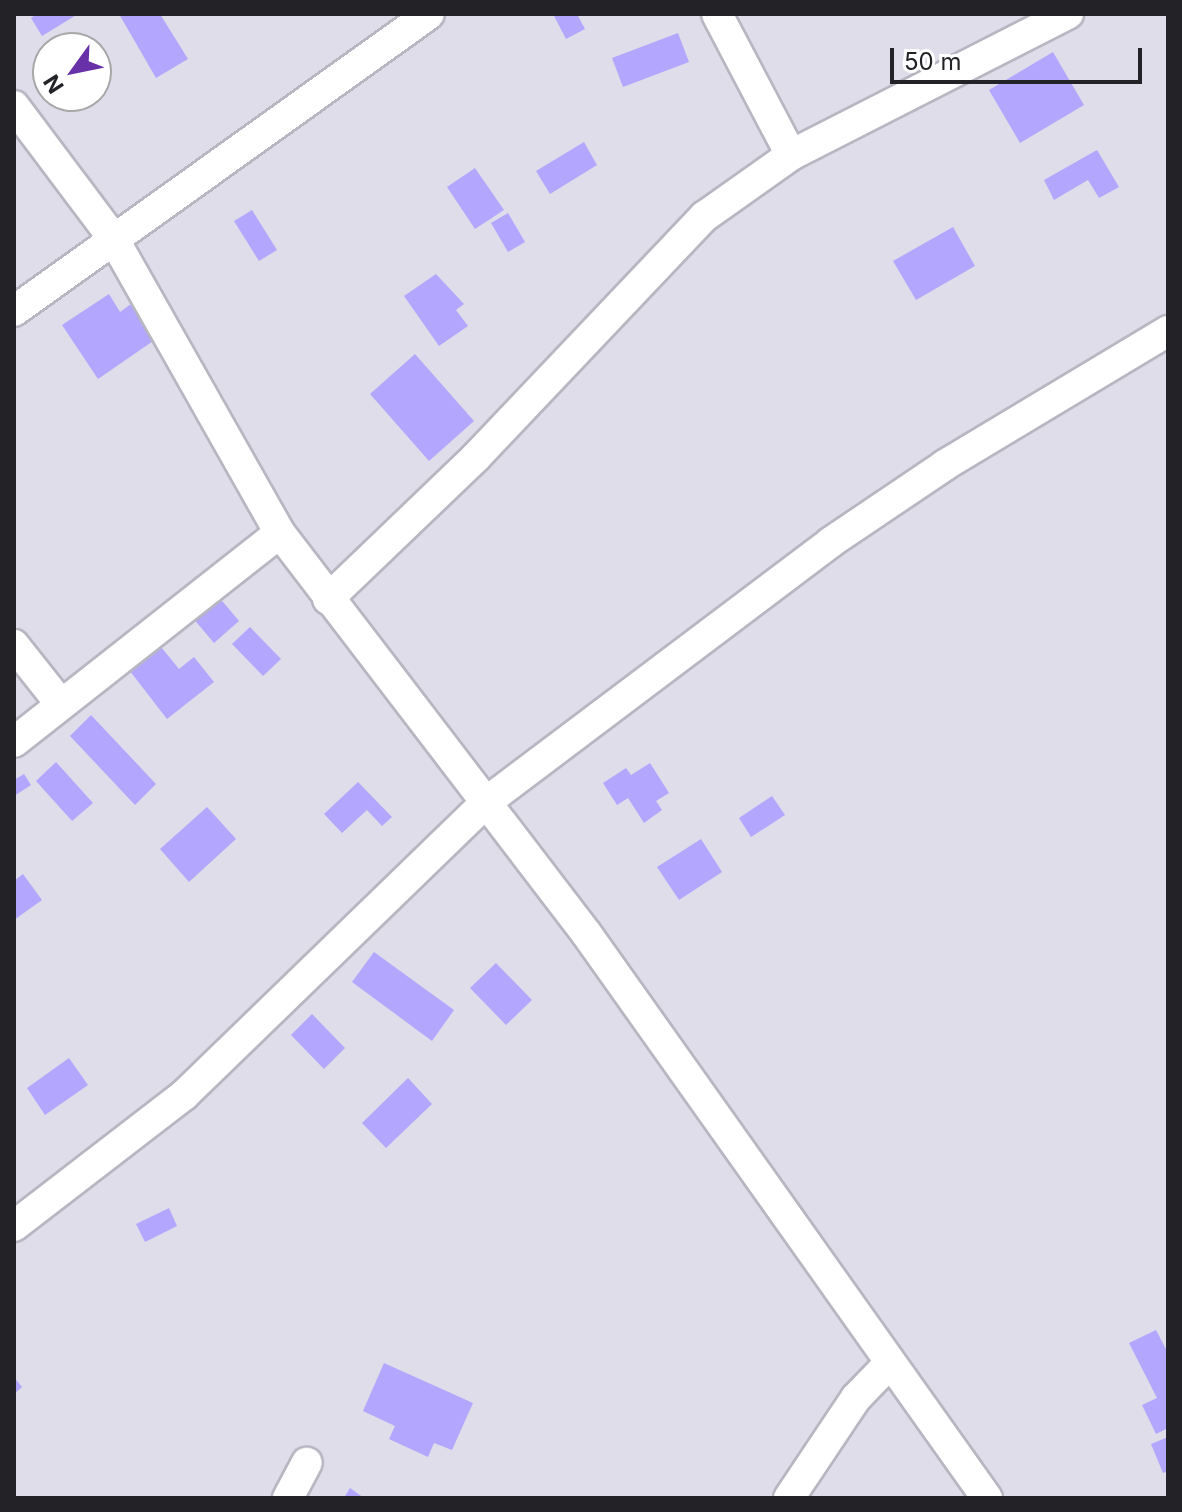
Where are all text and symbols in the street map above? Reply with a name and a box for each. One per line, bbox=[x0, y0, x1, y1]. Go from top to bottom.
north arrow bbox=[32, 32, 112, 112]
scale bar bbox=[894, 32, 1146, 82]
text: 50 m bbox=[904, 47, 962, 76]
text: N bbox=[38, 70, 69, 98]

